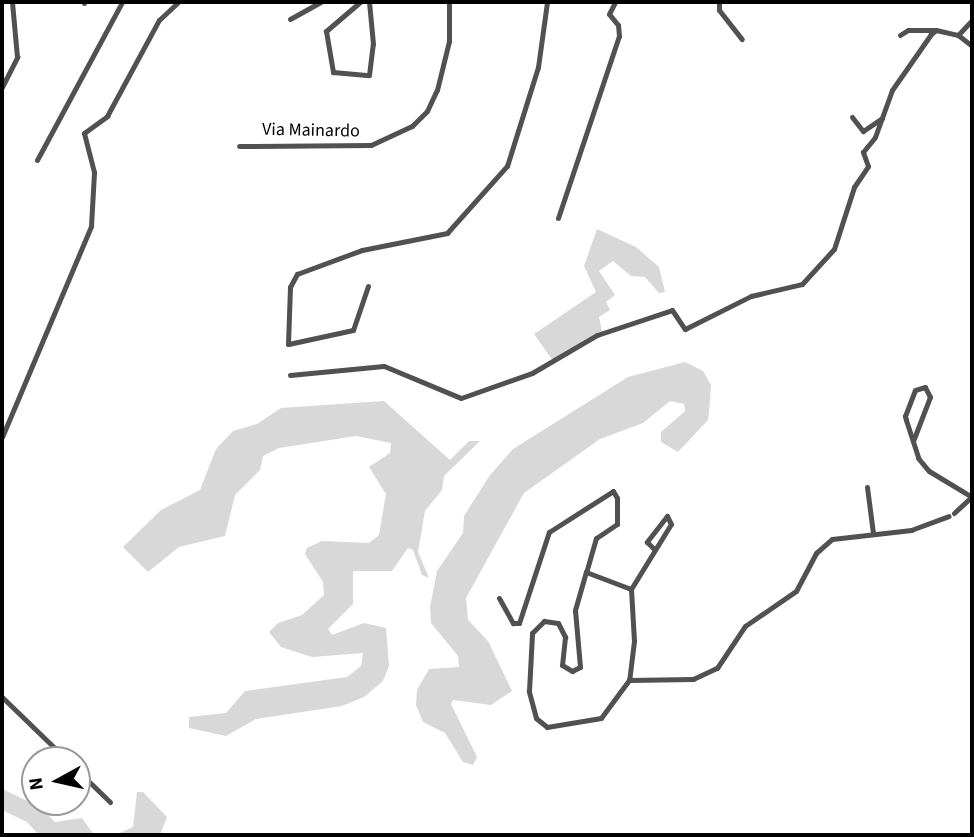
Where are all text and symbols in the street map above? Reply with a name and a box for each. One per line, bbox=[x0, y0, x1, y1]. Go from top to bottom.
street label: Via Mainardo bbox=[262, 119, 360, 143]
north arrow bbox=[21, 746, 91, 816]
text: N bbox=[22, 776, 51, 792]

